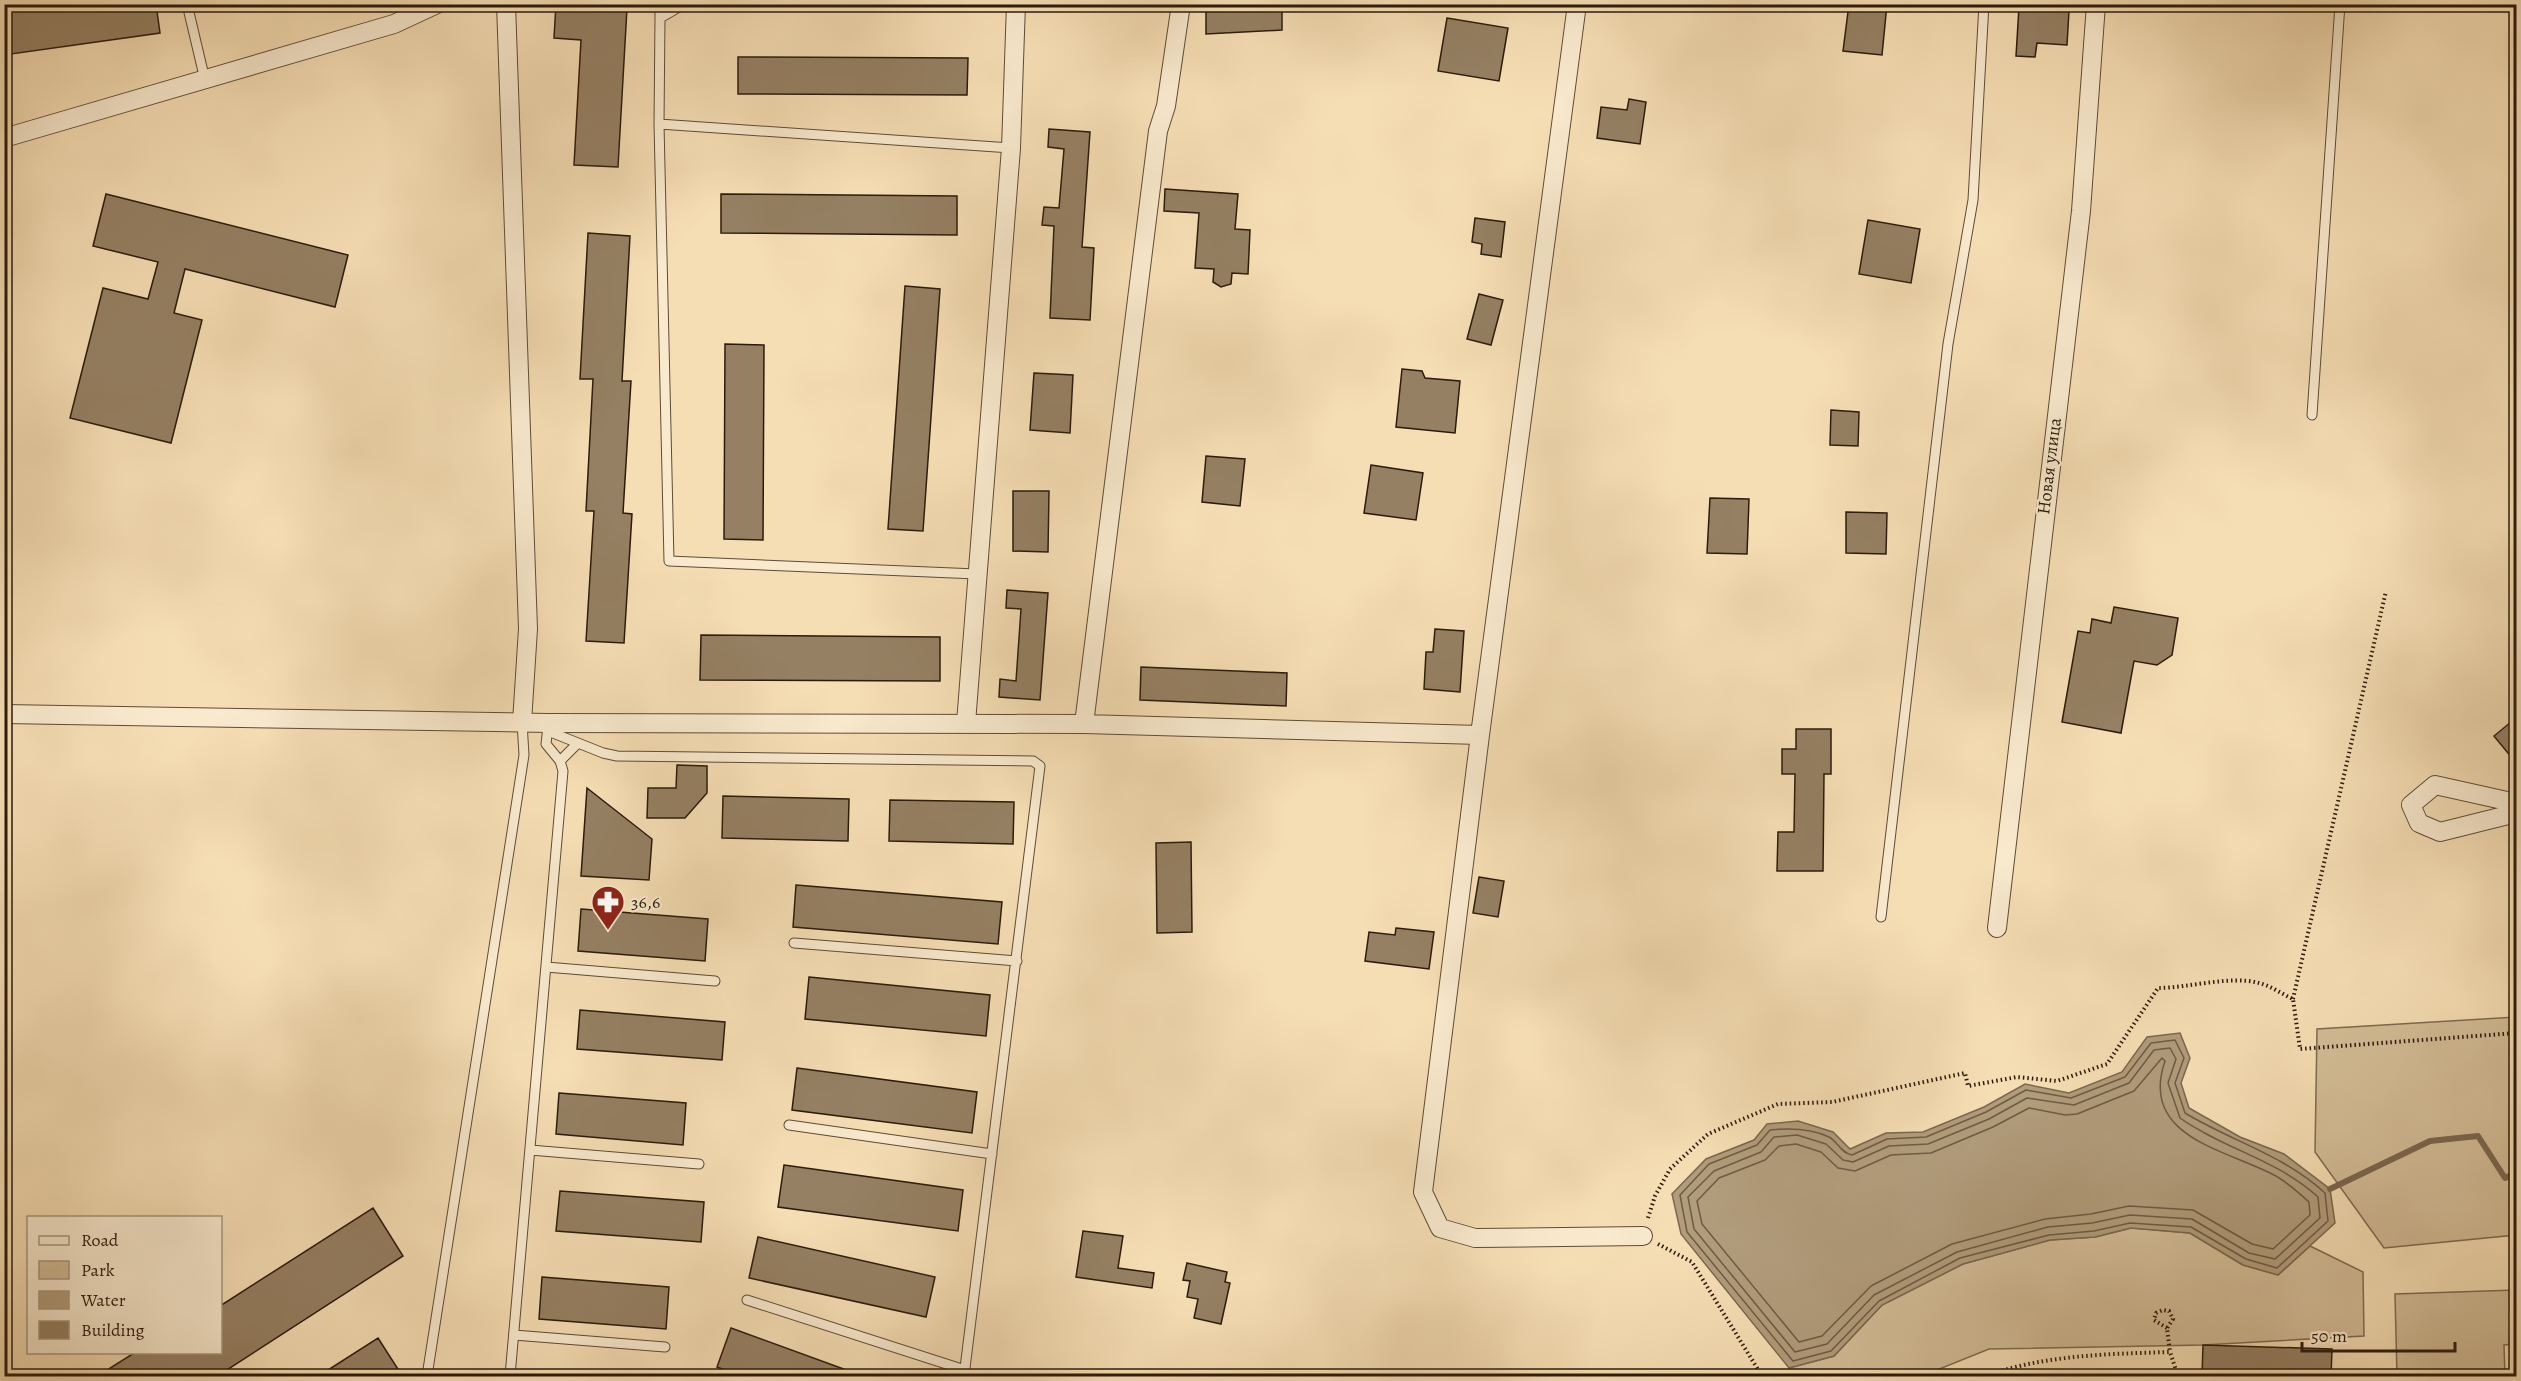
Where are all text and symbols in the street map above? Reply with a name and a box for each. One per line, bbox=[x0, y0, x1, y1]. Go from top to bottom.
street label: Новая улица bbox=[2031, 416, 2067, 516]
pharmacy icon: 36,6 bbox=[590, 884, 626, 931]
place label: 36,6 bbox=[631, 890, 660, 914]
legend bbox=[27, 1216, 222, 1354]
text: Road bbox=[81, 1228, 119, 1252]
text: Park bbox=[81, 1258, 115, 1282]
text: Water bbox=[80, 1288, 126, 1312]
scale bar bbox=[2302, 1315, 2455, 1353]
text: Building bbox=[81, 1318, 145, 1342]
text: 50 m bbox=[2311, 1324, 2347, 1348]

